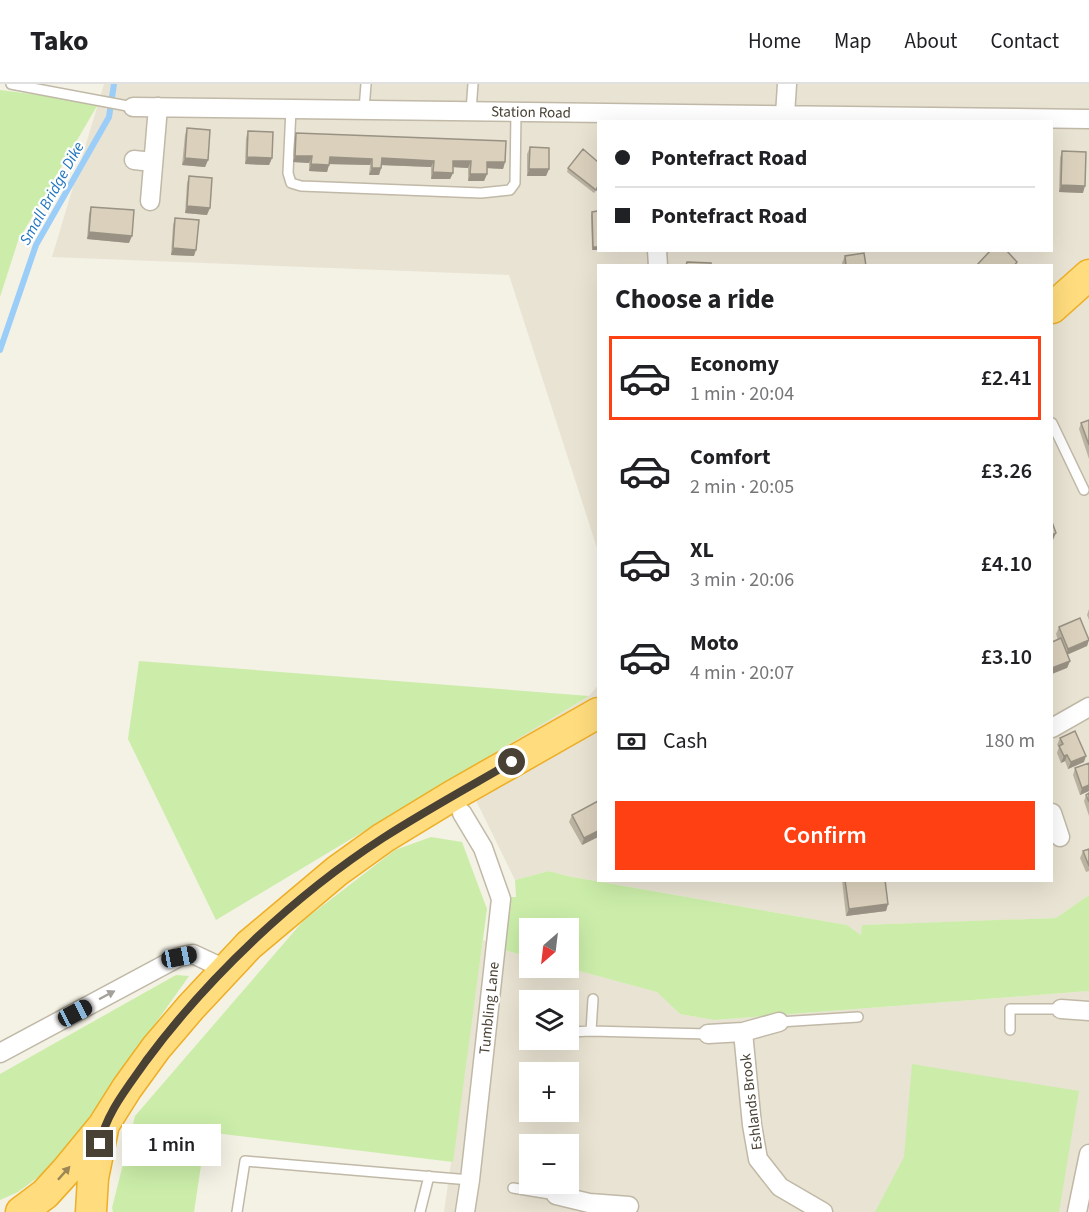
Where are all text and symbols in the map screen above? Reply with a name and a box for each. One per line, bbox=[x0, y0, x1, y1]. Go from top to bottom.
text: Tako bbox=[30, 21, 89, 61]
text: Home bbox=[748, 26, 801, 56]
text: Map bbox=[834, 26, 872, 56]
text: About bbox=[905, 26, 957, 56]
text: Contact bbox=[990, 26, 1059, 56]
street label: Station Road bbox=[491, 101, 571, 124]
water label: Small Bridge Dike bbox=[14, 138, 90, 249]
text: Pontefract Road bbox=[651, 142, 807, 174]
text: Pontefract Road bbox=[651, 200, 807, 232]
text: Choose a ride bbox=[615, 280, 775, 319]
text: Economy bbox=[690, 348, 779, 380]
icon: car bbox=[618, 351, 672, 405]
text: £2.41 bbox=[981, 362, 1032, 394]
text: 1 min · 20:04 bbox=[690, 380, 794, 408]
text: Comfort bbox=[690, 441, 771, 473]
icon: car bbox=[618, 444, 672, 498]
text: £3.26 bbox=[981, 455, 1032, 487]
text: 2 min · 20:05 bbox=[690, 473, 794, 501]
text: XL bbox=[690, 534, 714, 566]
icon: car bbox=[618, 537, 672, 591]
text: £4.10 bbox=[981, 548, 1032, 580]
text: 3 min · 20:06 bbox=[690, 566, 794, 594]
text: Moto bbox=[690, 627, 739, 659]
icon: car bbox=[618, 630, 672, 684]
text: £3.10 bbox=[981, 641, 1032, 673]
text: 4 min · 20:07 bbox=[690, 659, 794, 687]
icon: cash bbox=[615, 725, 648, 758]
text: Cash bbox=[663, 725, 708, 757]
text: 180 m bbox=[985, 727, 1035, 755]
route start bbox=[498, 748, 525, 775]
button: Confirm bbox=[615, 801, 1035, 870]
north arrow bbox=[519, 918, 579, 978]
map controls bbox=[519, 918, 579, 1194]
car bbox=[160, 945, 198, 969]
street label: Tumbling Lane bbox=[474, 961, 505, 1055]
one-way arrow bbox=[99, 990, 116, 1000]
button: layers bbox=[519, 990, 579, 1050]
car bbox=[55, 997, 95, 1029]
street label: Eshlands Brook bbox=[735, 1052, 768, 1151]
button: + bbox=[519, 1062, 579, 1122]
callout: 1 min bbox=[121, 1123, 220, 1165]
route end bbox=[86, 1130, 113, 1157]
text: 1 min bbox=[148, 1131, 195, 1159]
button: − bbox=[519, 1134, 579, 1194]
one-way arrow bbox=[57, 1166, 70, 1181]

